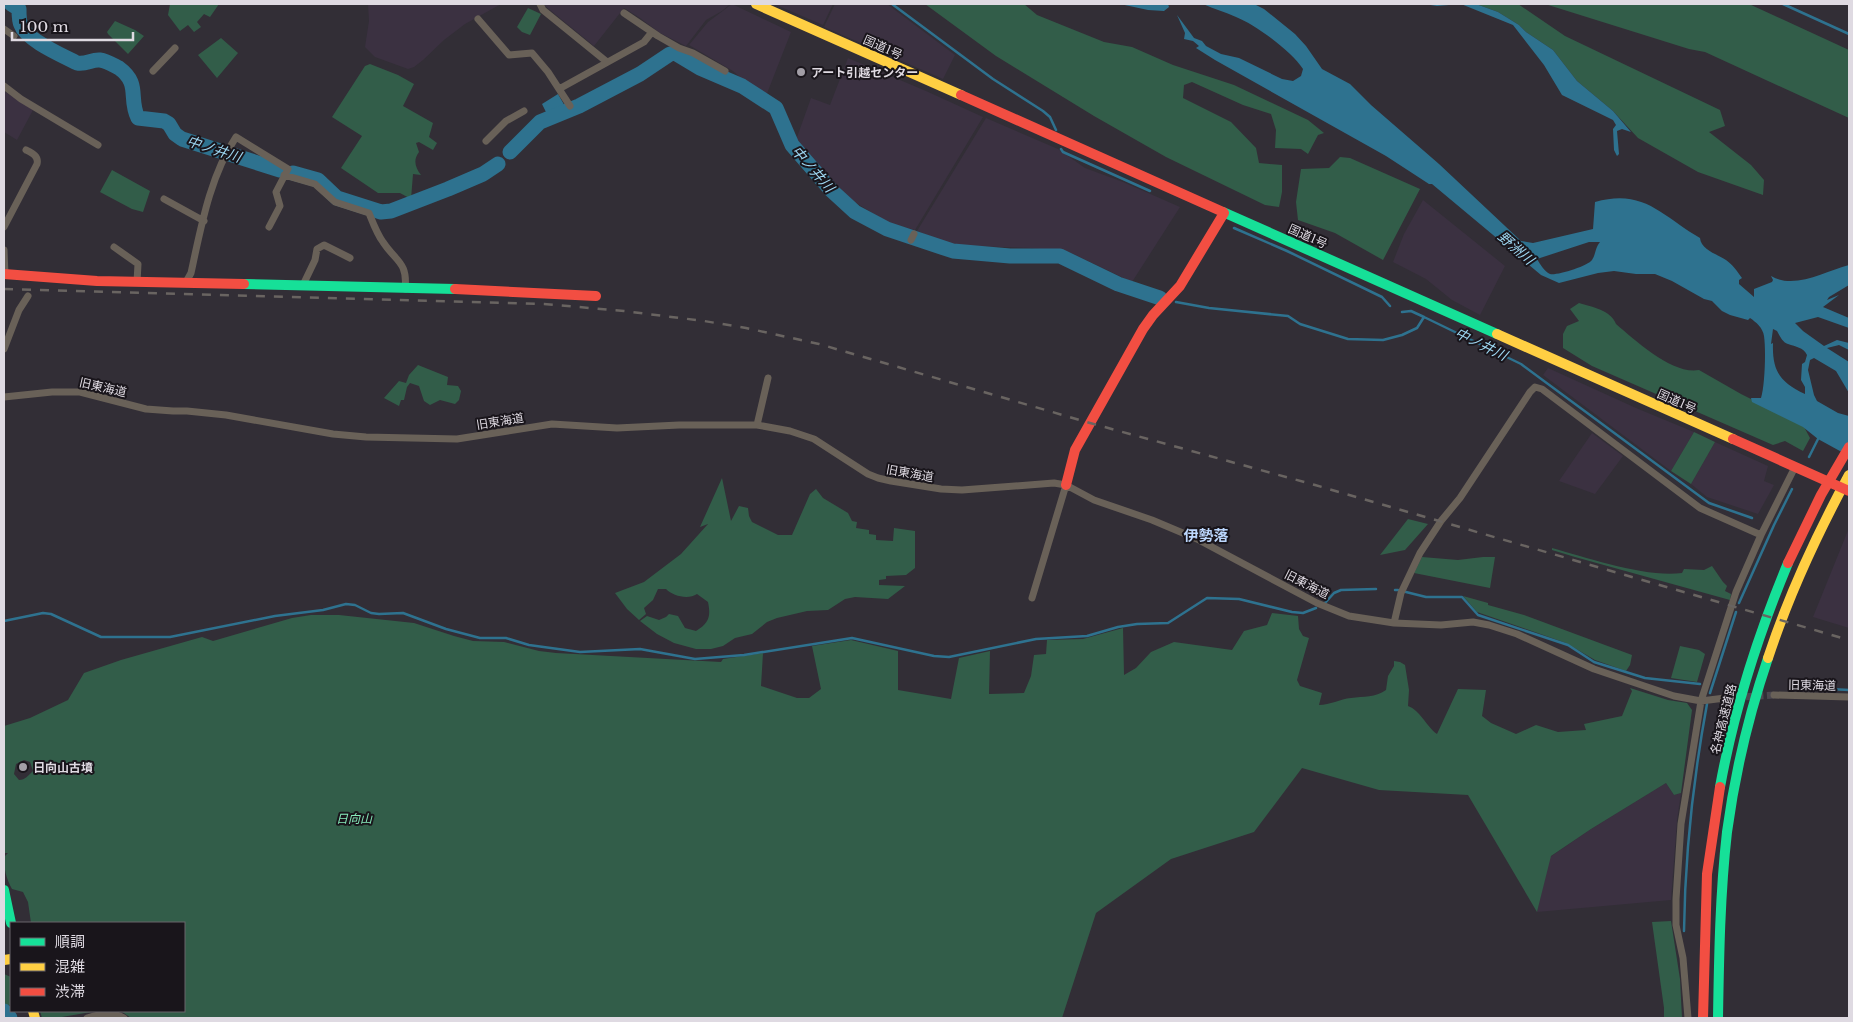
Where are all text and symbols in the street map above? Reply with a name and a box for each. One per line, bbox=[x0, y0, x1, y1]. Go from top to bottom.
scale bar bbox=[12, 10, 134, 42]
text: 100 m bbox=[20, 17, 69, 36]
street label: 国道1号 bbox=[861, 32, 905, 62]
place label: アート引越センター bbox=[811, 65, 918, 80]
marker: アート引越センター bbox=[795, 66, 807, 78]
water label: 中ノ井川 bbox=[185, 132, 245, 167]
water label: 中ノ井川 bbox=[788, 142, 839, 198]
street label: 国道1号 bbox=[1286, 221, 1330, 251]
water label: 野洲川 bbox=[1494, 227, 1539, 270]
water label: 中ノ井川 bbox=[1452, 324, 1512, 365]
street label: 旧東海道 bbox=[78, 374, 128, 400]
street label: 国道1号 bbox=[1655, 386, 1699, 416]
street label: 旧東海道 bbox=[475, 410, 525, 432]
street label: 旧東海道 bbox=[885, 461, 935, 485]
district label: 伊勢落 bbox=[1183, 526, 1229, 545]
street label: 旧東海道 bbox=[1282, 566, 1332, 602]
street label: 旧東海道 bbox=[1788, 677, 1836, 693]
street label: 名神高速道路 bbox=[1707, 682, 1739, 756]
place label: 日向山古墳 bbox=[33, 760, 93, 775]
marker: 日向山古墳 bbox=[17, 761, 29, 773]
park label: 日向山 bbox=[336, 811, 373, 826]
legend bbox=[10, 922, 185, 1012]
text: 順調 bbox=[55, 932, 85, 951]
text: 混雑 bbox=[55, 957, 85, 976]
text: 渋滞 bbox=[55, 982, 85, 1001]

